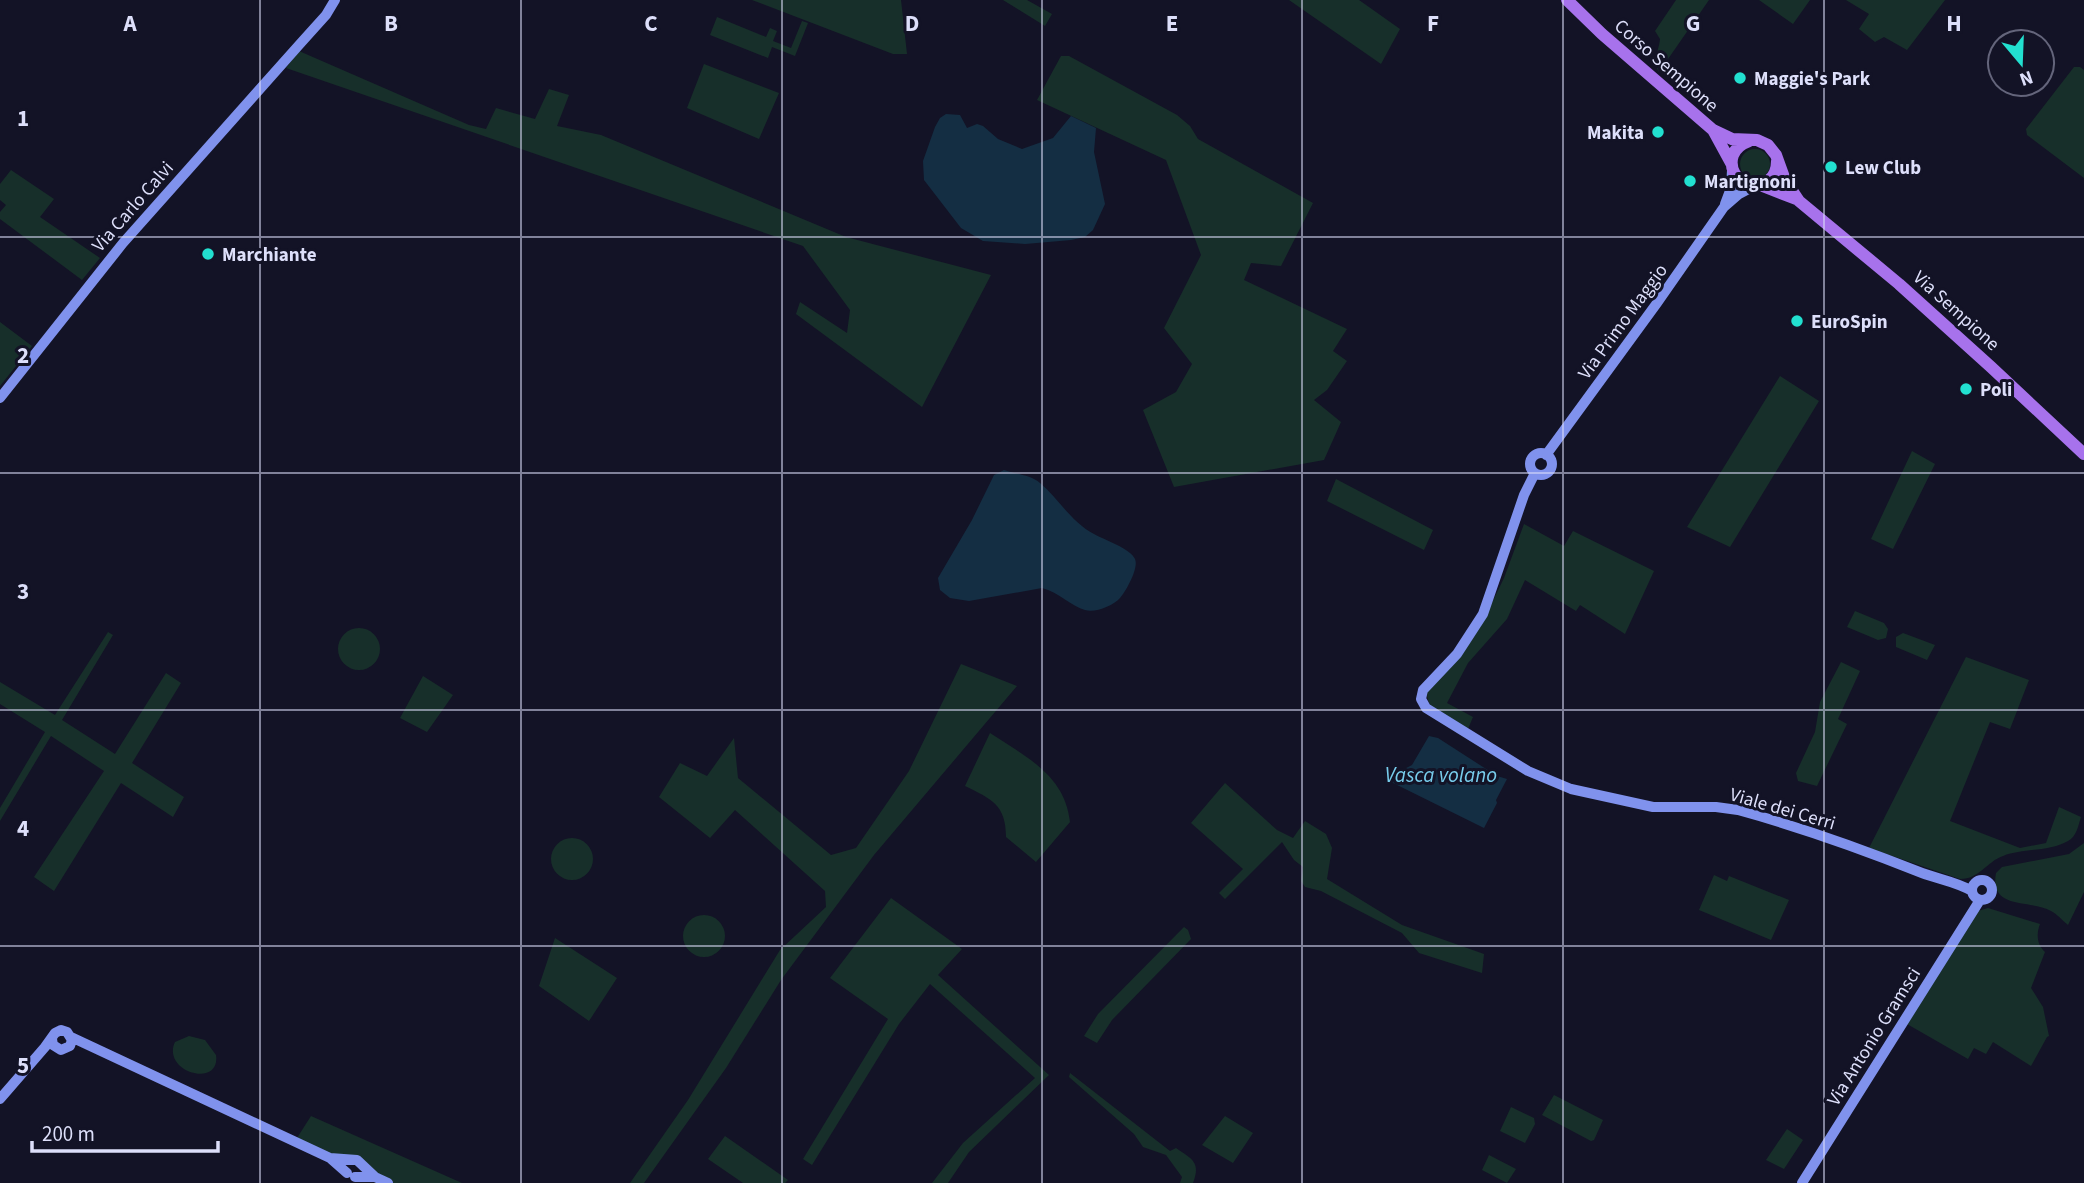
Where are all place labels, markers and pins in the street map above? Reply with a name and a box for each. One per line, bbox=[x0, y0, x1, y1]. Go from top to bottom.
place label: Maggie's Park bbox=[1754, 66, 1871, 93]
marker: Maggie's Park bbox=[1732, 70, 1748, 86]
place label: Makita bbox=[1587, 120, 1644, 147]
marker: Makita bbox=[1650, 124, 1666, 140]
place label: Lew Club bbox=[1845, 155, 1921, 182]
marker: Lew Club bbox=[1823, 159, 1839, 175]
place label: Martignoni bbox=[1704, 169, 1796, 196]
marker: Martignoni bbox=[1682, 173, 1698, 189]
place label: Marchiante bbox=[222, 242, 317, 269]
marker: Marchiante bbox=[200, 246, 216, 262]
place label: EuroSpin bbox=[1811, 309, 1888, 336]
marker: EuroSpin bbox=[1789, 313, 1805, 329]
place label: Poli bbox=[1980, 377, 2012, 404]
marker: Poli bbox=[1958, 381, 1974, 397]

